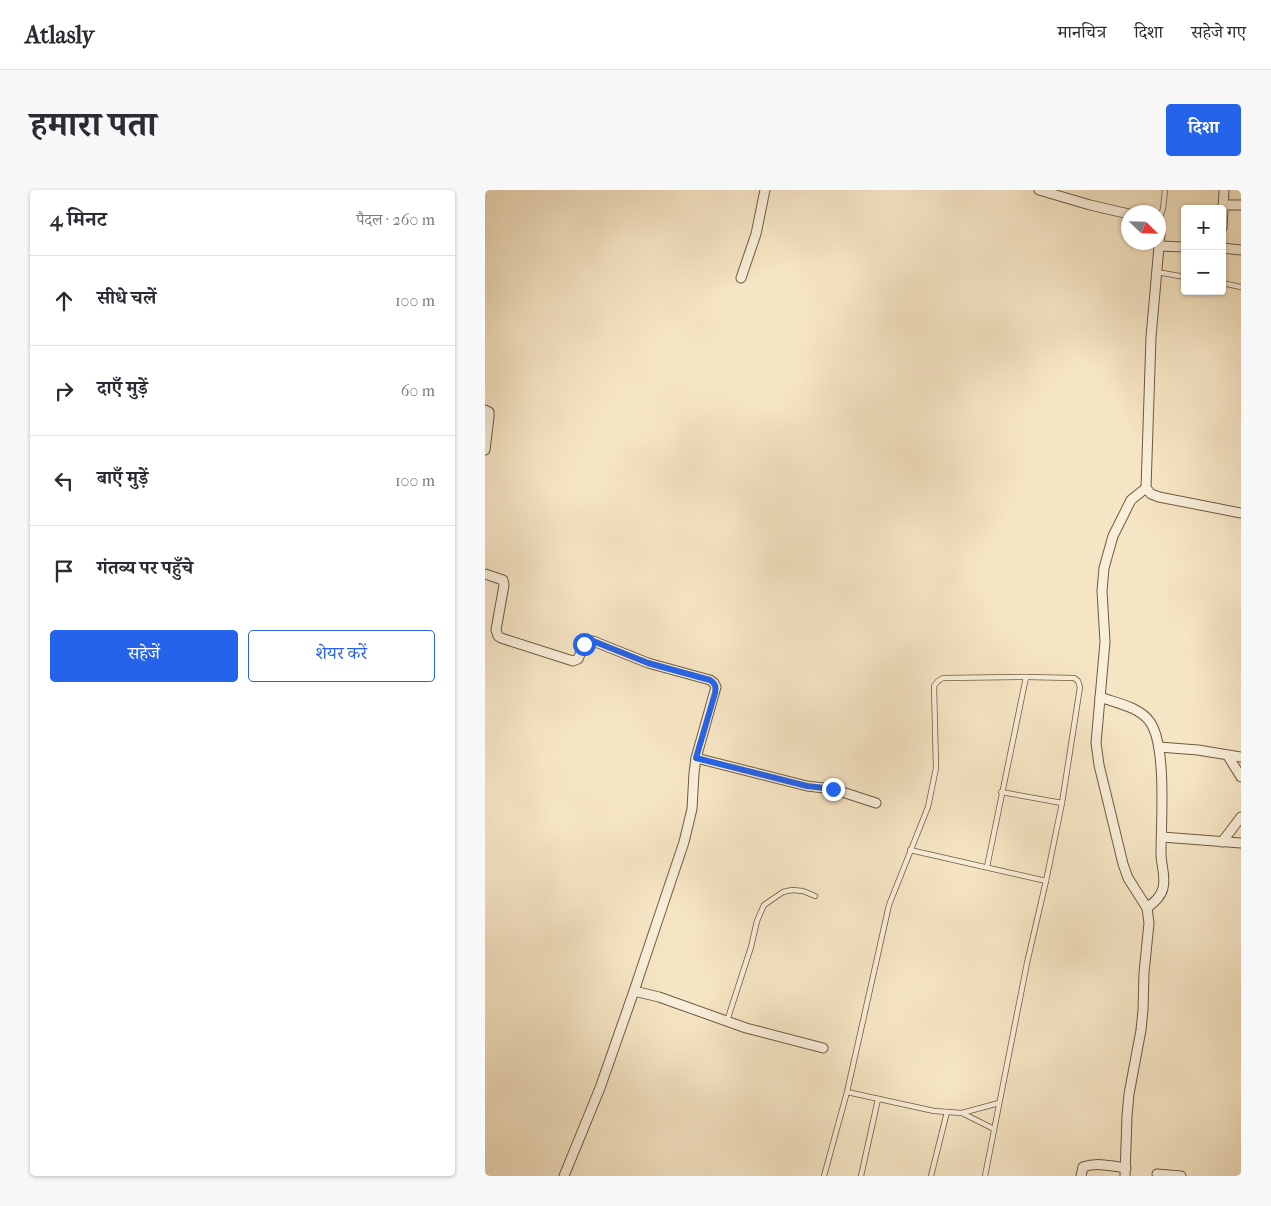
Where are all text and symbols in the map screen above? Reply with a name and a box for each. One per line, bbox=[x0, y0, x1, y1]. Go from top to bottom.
text: Atlasly bbox=[25, 21, 94, 49]
text: मानचित्र bbox=[1058, 22, 1106, 43]
text: दिशा bbox=[1134, 22, 1163, 43]
text: सहेजे गए bbox=[1191, 22, 1246, 43]
text: हमारा पता bbox=[30, 104, 157, 145]
button: दिशा bbox=[1166, 104, 1241, 156]
north arrow bbox=[1121, 205, 1166, 250]
map controls bbox=[1181, 205, 1226, 295]
button: + bbox=[1181, 205, 1226, 250]
text: 4 मिनट bbox=[50, 207, 107, 231]
text: पैदल · 260 m bbox=[356, 210, 435, 229]
button: − bbox=[1181, 250, 1226, 295]
icon: ahead bbox=[50, 287, 78, 315]
text: सीधे चलें bbox=[97, 287, 156, 309]
text: 100 m bbox=[395, 291, 435, 310]
icon: right bbox=[50, 377, 78, 405]
text: दाएँ मुड़ें bbox=[97, 377, 148, 399]
text: 60 m bbox=[401, 381, 435, 400]
icon: left bbox=[50, 467, 78, 495]
text: बाएँ मुड़ें bbox=[97, 467, 148, 489]
text: 100 m bbox=[395, 471, 435, 490]
icon: arrive bbox=[50, 557, 78, 585]
text: गंतव्य पर पहुँचे bbox=[97, 557, 193, 579]
button: सहेजें bbox=[50, 630, 238, 682]
button: शेयर करें bbox=[248, 630, 435, 682]
route start bbox=[573, 633, 596, 656]
route end bbox=[822, 778, 845, 801]

